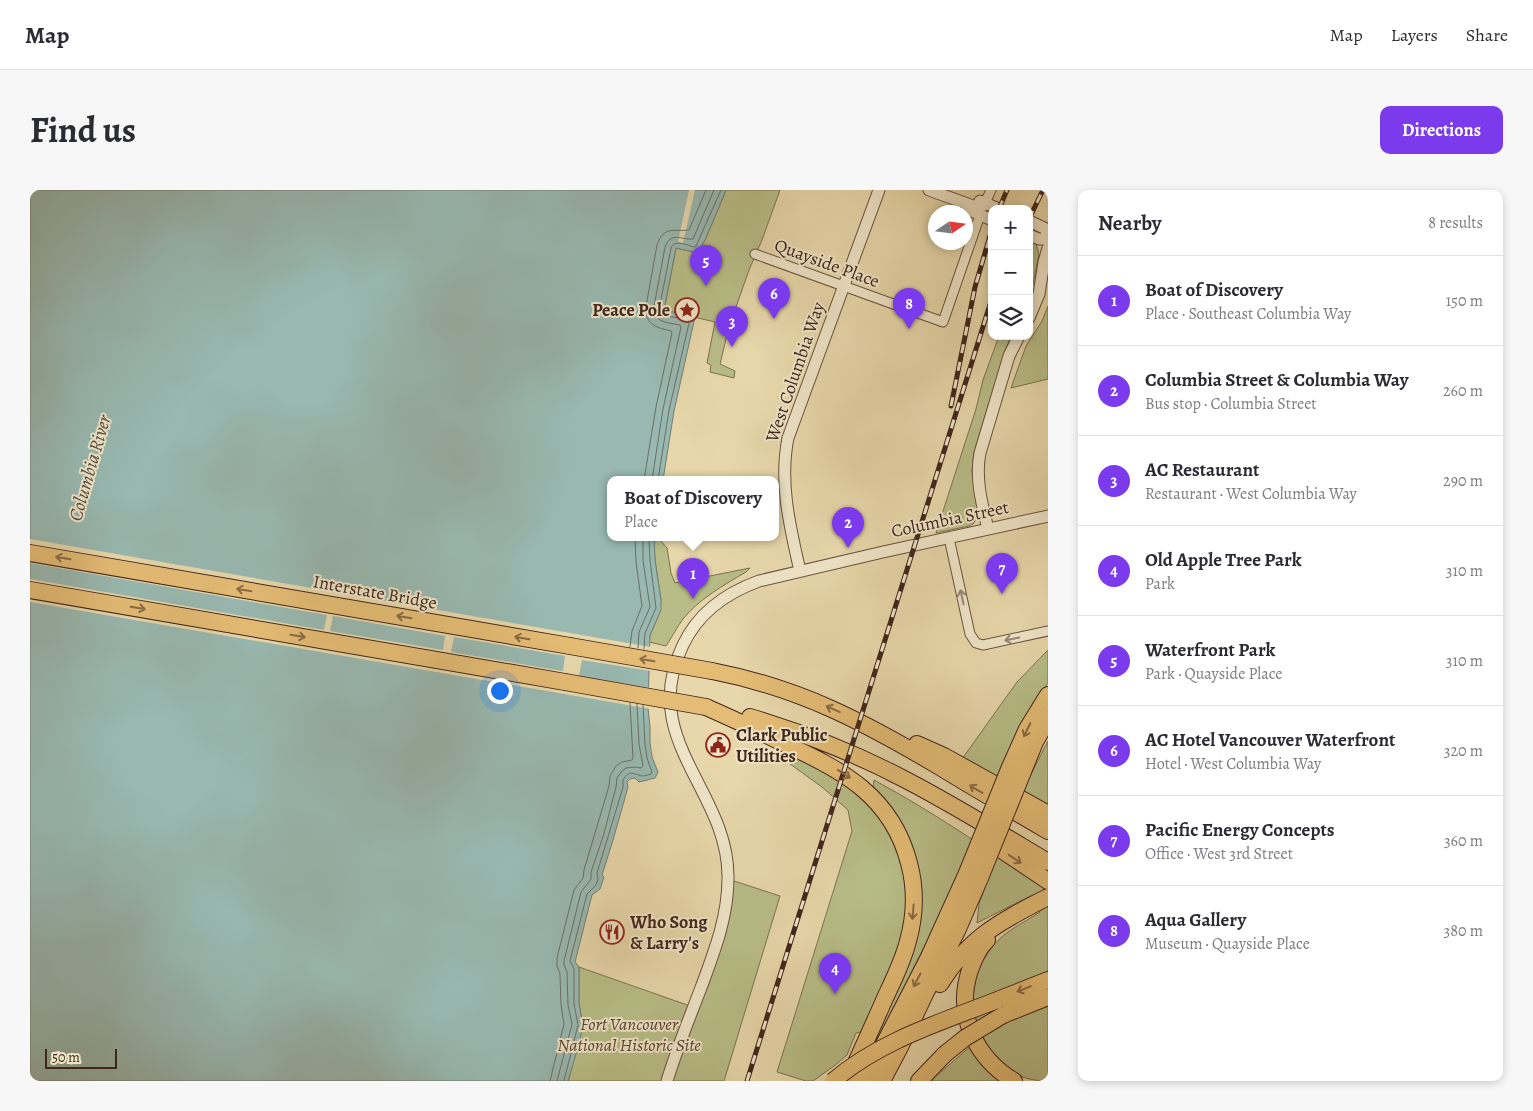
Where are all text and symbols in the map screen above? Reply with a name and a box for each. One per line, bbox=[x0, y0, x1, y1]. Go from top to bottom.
text: Map bbox=[25, 19, 69, 51]
text: Map bbox=[1330, 23, 1363, 47]
text: Layers bbox=[1391, 23, 1438, 47]
text: Share bbox=[1466, 23, 1508, 47]
text: Find us bbox=[30, 106, 136, 154]
button: Directions bbox=[1380, 106, 1503, 154]
north arrow bbox=[928, 205, 973, 250]
map controls bbox=[988, 205, 1033, 340]
button: + bbox=[988, 205, 1033, 250]
text: Nearby bbox=[1098, 209, 1161, 237]
text: 8 results bbox=[1428, 212, 1483, 234]
street label: Quayside Place bbox=[771, 233, 883, 293]
pin: 5 bbox=[690, 245, 722, 286]
button: − bbox=[988, 250, 1033, 295]
text: Boat of Discovery bbox=[1145, 277, 1283, 303]
pin: 6 bbox=[758, 278, 790, 319]
pin: 8 bbox=[893, 288, 925, 329]
text: 1 bbox=[1111, 290, 1117, 312]
text: 150 m bbox=[1446, 290, 1483, 312]
button: layers bbox=[988, 295, 1033, 340]
place icon: Peace Pole bbox=[674, 297, 700, 323]
place label: Peace Pole bbox=[592, 298, 670, 322]
street label: West Columbia Way bbox=[759, 298, 831, 446]
text: Place · Southeast Columbia Way bbox=[1145, 303, 1351, 325]
pin: 3 bbox=[716, 306, 748, 347]
text: Columbia Street & Columbia Way bbox=[1145, 367, 1409, 393]
text: 2 bbox=[1110, 380, 1118, 402]
text: 260 m bbox=[1443, 380, 1483, 402]
text: Bus stop · Columbia Street bbox=[1145, 393, 1317, 415]
water label: Columbia River bbox=[62, 410, 118, 524]
text: AC Restaurant bbox=[1145, 457, 1259, 483]
text: 3 bbox=[1111, 470, 1117, 492]
text: 290 m bbox=[1443, 470, 1483, 492]
popup bbox=[607, 476, 779, 541]
text: Restaurant · West Columbia Way bbox=[1145, 483, 1357, 505]
text: Boat of Discovery bbox=[624, 485, 762, 511]
street label: Columbia Street bbox=[889, 495, 1011, 543]
pin: 2 bbox=[832, 507, 864, 548]
text: Place bbox=[624, 511, 658, 533]
text: Old Apple Tree Park bbox=[1145, 547, 1302, 573]
one-way arrow bbox=[55, 553, 71, 563]
pin: 7 bbox=[986, 553, 1018, 594]
pin: 1 bbox=[677, 558, 709, 599]
text: 4 bbox=[1110, 560, 1118, 582]
text: 310 m bbox=[1446, 560, 1483, 582]
street label: Interstate Bridge bbox=[311, 569, 439, 615]
text: Park bbox=[1145, 573, 1175, 595]
one-way arrow bbox=[236, 584, 252, 594]
one-way arrow bbox=[957, 589, 966, 605]
one-way arrow bbox=[129, 604, 145, 614]
one-way arrow bbox=[396, 612, 412, 622]
one-way arrow bbox=[289, 631, 305, 641]
one-way arrow bbox=[515, 632, 531, 642]
one-way arrow bbox=[1004, 635, 1020, 644]
text: Waterfront Park bbox=[1145, 637, 1275, 663]
text: 5 bbox=[1111, 650, 1117, 672]
text: 310 m bbox=[1446, 650, 1483, 672]
one-way arrow bbox=[640, 654, 656, 664]
text: Park · Quayside Place bbox=[1145, 663, 1282, 685]
your location bbox=[487, 678, 513, 704]
one-way arrow bbox=[826, 703, 841, 713]
one-way arrow bbox=[1022, 722, 1031, 737]
place label: Clark Public Utilities bbox=[736, 723, 828, 768]
text: AC Hotel Vancouver Waterfront bbox=[1145, 727, 1395, 753]
public building icon: Clark Public Utilities bbox=[705, 732, 731, 758]
text: 6 bbox=[1110, 740, 1118, 762]
text: 320 m bbox=[1444, 740, 1483, 762]
text: Hotel · West Columbia Way bbox=[1145, 753, 1321, 775]
one-way arrow bbox=[837, 769, 851, 779]
one-way arrow bbox=[969, 783, 983, 793]
text: Pacific Energy Concepts bbox=[1145, 817, 1335, 843]
text: 7 bbox=[1111, 830, 1117, 852]
text: 360 m bbox=[1444, 830, 1483, 852]
text: Office · West 3rd Street bbox=[1145, 843, 1293, 865]
one-way arrow bbox=[1007, 854, 1021, 864]
one-way arrow bbox=[908, 904, 918, 920]
text: Aqua Gallery bbox=[1145, 907, 1246, 933]
place label: Who Song & Larry's bbox=[629, 910, 708, 955]
restaurant icon: Who Song & Larry's bbox=[599, 919, 625, 945]
text: 8 bbox=[1110, 920, 1118, 942]
text: 380 m bbox=[1444, 920, 1483, 942]
text: Museum · Quayside Place bbox=[1145, 933, 1310, 955]
pin: 4 bbox=[819, 953, 851, 994]
one-way arrow bbox=[912, 972, 921, 987]
one-way arrow bbox=[1017, 985, 1032, 995]
park label: Fort Vancouver National Historic Site bbox=[557, 1012, 701, 1057]
scale bar bbox=[45, 1046, 118, 1069]
text: 50 m bbox=[52, 1048, 80, 1067]

